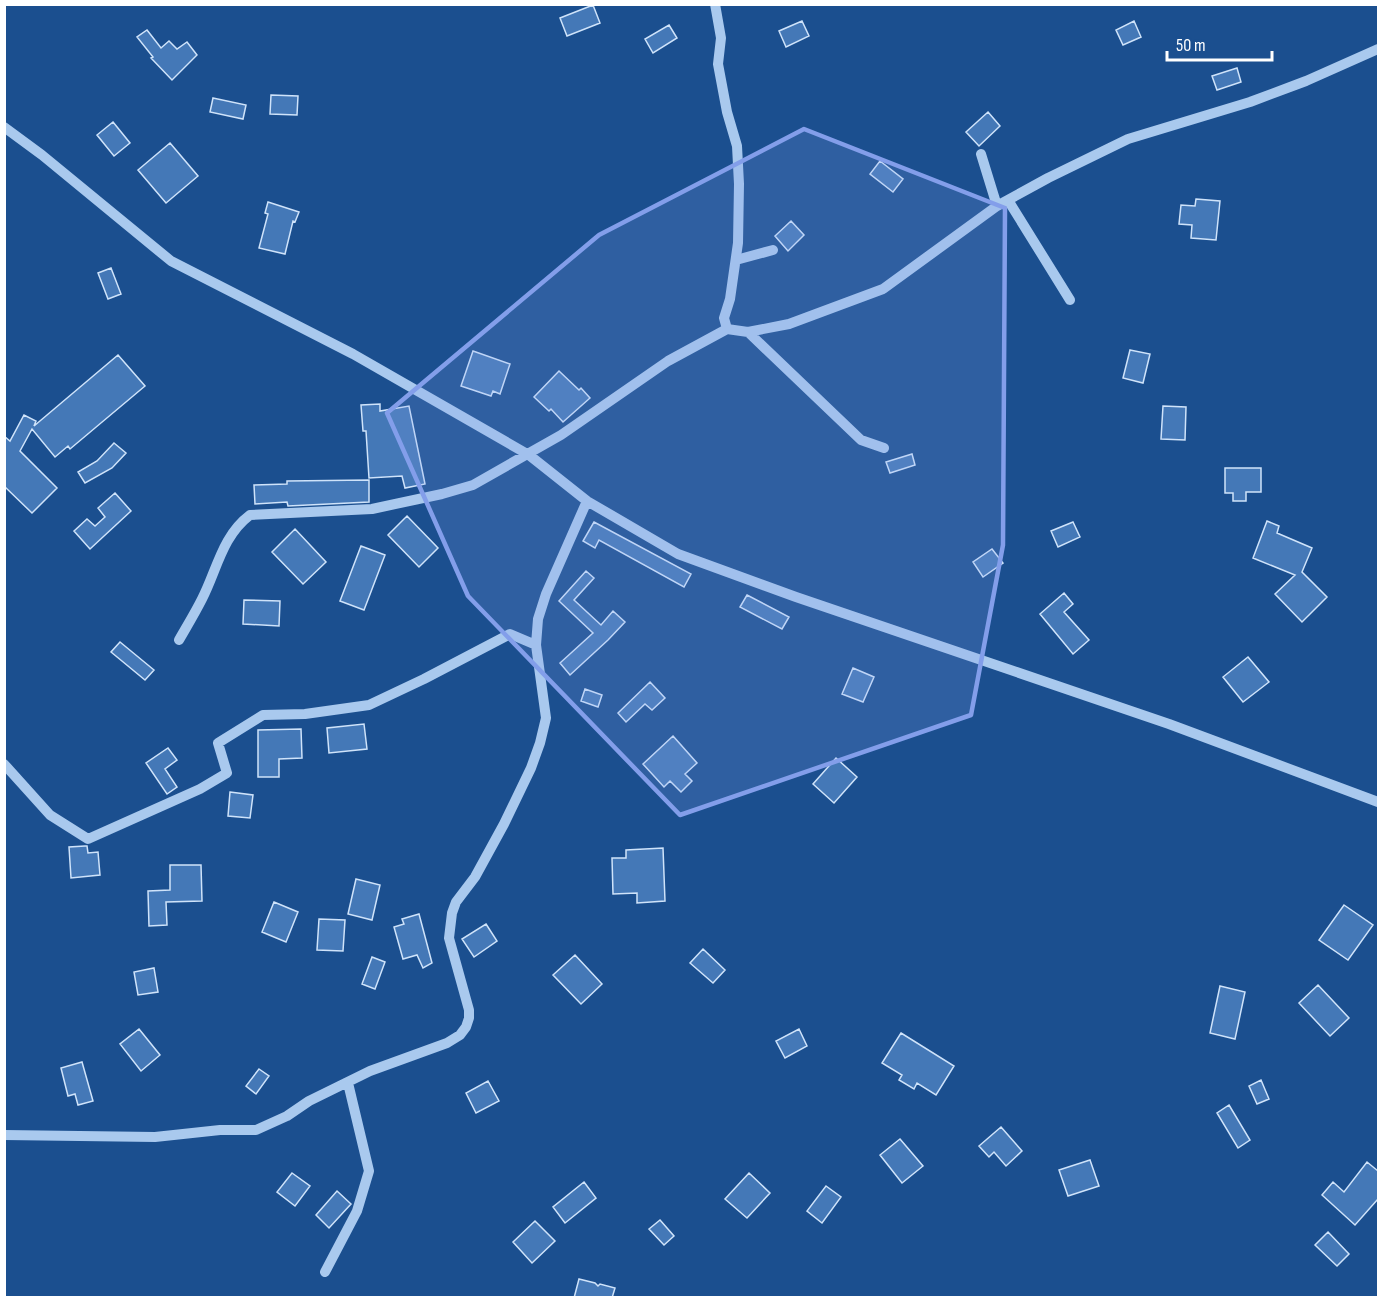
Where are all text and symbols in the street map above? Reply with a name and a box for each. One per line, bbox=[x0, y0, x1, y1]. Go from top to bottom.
scale bar bbox=[1167, 24, 1272, 62]
text: 50 m bbox=[1176, 35, 1206, 56]

